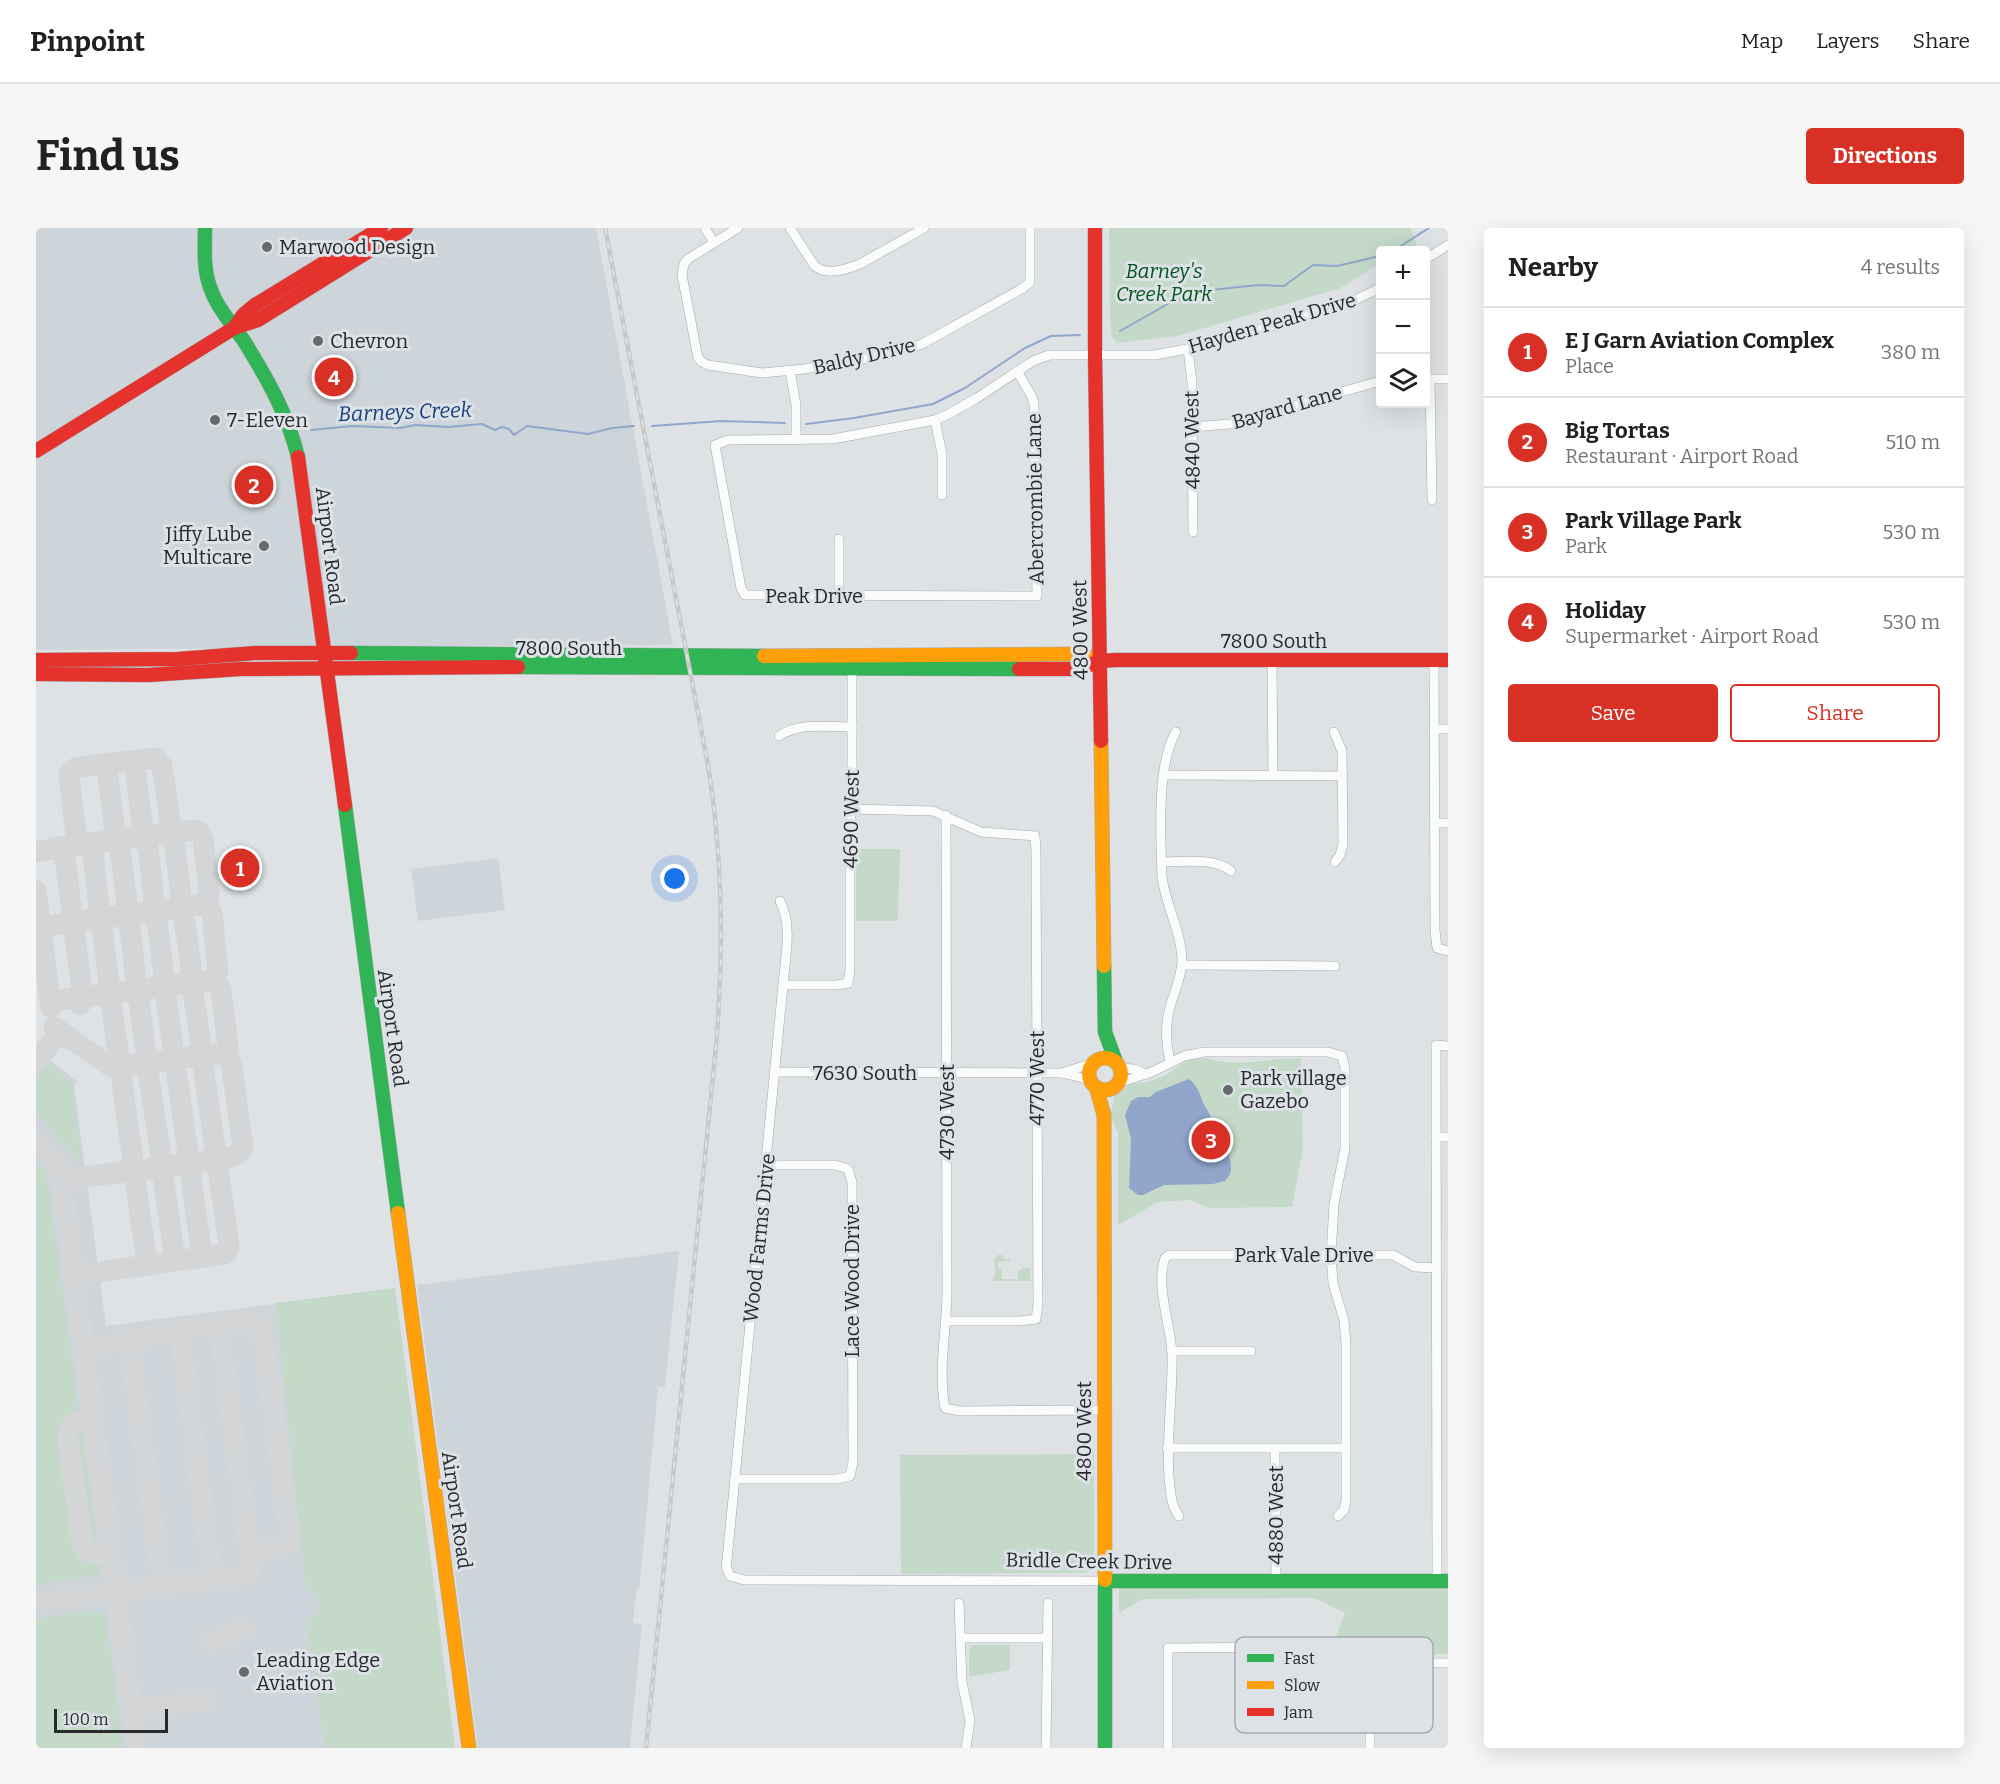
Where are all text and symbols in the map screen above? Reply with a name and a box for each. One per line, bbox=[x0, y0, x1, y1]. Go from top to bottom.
text: Pinpoint bbox=[30, 25, 145, 58]
text: Map bbox=[1741, 28, 1783, 54]
text: Layers bbox=[1816, 28, 1880, 54]
text: Share bbox=[1913, 28, 1970, 54]
button: Directions bbox=[1806, 128, 1964, 184]
text: Find us bbox=[36, 131, 180, 181]
place label: Marwood Design bbox=[279, 235, 435, 259]
marker: Marwood Design bbox=[260, 240, 274, 254]
map controls bbox=[1376, 246, 1430, 408]
button: + bbox=[1376, 246, 1430, 300]
text: Nearby bbox=[1508, 252, 1598, 283]
text: 4 results bbox=[1861, 255, 1940, 279]
park label: Barney's Creek Park bbox=[1116, 259, 1212, 306]
street label: Hayden Peak Drive bbox=[1185, 288, 1359, 358]
button: − bbox=[1376, 300, 1430, 354]
text: E J Garn Aviation Complex bbox=[1565, 327, 1834, 354]
place label: Chevron bbox=[330, 329, 409, 353]
street label: Baldy Drive bbox=[810, 333, 918, 379]
marker: Chevron bbox=[311, 334, 325, 348]
text: 1 bbox=[1523, 340, 1532, 364]
text: 380 m bbox=[1881, 340, 1940, 364]
pin: 4 bbox=[314, 354, 354, 400]
button: layers bbox=[1376, 354, 1430, 408]
text: Place bbox=[1565, 354, 1614, 378]
street label: Bayard Lane bbox=[1229, 380, 1345, 434]
street label: 4840 West bbox=[1179, 390, 1205, 490]
water label: Barneys Creek bbox=[338, 397, 473, 427]
place label: 7-Eleven bbox=[227, 408, 308, 432]
marker: 7-Eleven bbox=[208, 413, 222, 427]
street label: Abercrombie Lane bbox=[1022, 413, 1048, 585]
text: Big Tortas bbox=[1565, 417, 1670, 444]
text: 2 bbox=[1522, 430, 1533, 454]
text: 510 m bbox=[1886, 430, 1940, 454]
text: Restaurant · Airport Road bbox=[1565, 444, 1799, 468]
pin: 2 bbox=[234, 462, 274, 508]
street label: Airport Road bbox=[311, 486, 349, 607]
text: Park Village Park bbox=[1565, 507, 1742, 534]
text: 3 bbox=[1522, 520, 1533, 544]
text: 530 m bbox=[1882, 520, 1940, 544]
place label: Jiffy Lube Multicare bbox=[163, 522, 252, 569]
text: Park bbox=[1565, 534, 1607, 558]
marker: Jiffy Lube Multicare bbox=[257, 539, 271, 553]
street label: 4800 West bbox=[1067, 580, 1093, 680]
street label: Peak Drive bbox=[765, 584, 863, 608]
text: Holiday bbox=[1565, 597, 1646, 624]
text: 4 bbox=[1521, 610, 1534, 634]
text: 530 m bbox=[1882, 610, 1940, 634]
text: Supermarket · Airport Road bbox=[1565, 624, 1819, 648]
street label: 7800 South bbox=[1221, 629, 1328, 653]
street label: 7800 South bbox=[516, 636, 623, 660]
button: Save bbox=[1508, 684, 1718, 742]
button: Share bbox=[1730, 684, 1940, 742]
street label: 4690 West bbox=[838, 769, 864, 869]
pin: 1 bbox=[220, 846, 260, 890]
your location bbox=[660, 864, 689, 893]
street label: Airport Road bbox=[373, 967, 413, 1089]
street label: 4770 West bbox=[1025, 1031, 1049, 1125]
street label: 7630 South bbox=[813, 1061, 918, 1085]
street label: 4730 West bbox=[935, 1064, 959, 1160]
place label: Park village Gazebo bbox=[1240, 1066, 1347, 1113]
marker: Park village Gazebo bbox=[1221, 1083, 1235, 1097]
pin: 3 bbox=[1192, 1118, 1230, 1162]
street label: Wood Farms Drive bbox=[738, 1152, 780, 1324]
street label: Lace Wood Drive bbox=[840, 1204, 864, 1358]
street label: Park Vale Drive bbox=[1234, 1243, 1374, 1267]
street label: 4800 West bbox=[1072, 1381, 1096, 1481]
street label: Airport Road bbox=[437, 1449, 477, 1571]
street label: 4880 West bbox=[1264, 1465, 1288, 1565]
street label: Bridle Creek Drive bbox=[1005, 1548, 1173, 1574]
legend bbox=[1235, 1637, 1433, 1733]
place label: Leading Edge Aviation bbox=[256, 1648, 380, 1695]
text: Fast bbox=[1284, 1649, 1315, 1668]
marker: Leading Edge Aviation bbox=[237, 1665, 251, 1679]
text: Slow bbox=[1284, 1676, 1320, 1695]
text: Jam bbox=[1283, 1703, 1313, 1722]
scale bar bbox=[54, 1706, 168, 1734]
text: 100 m bbox=[63, 1710, 108, 1729]

